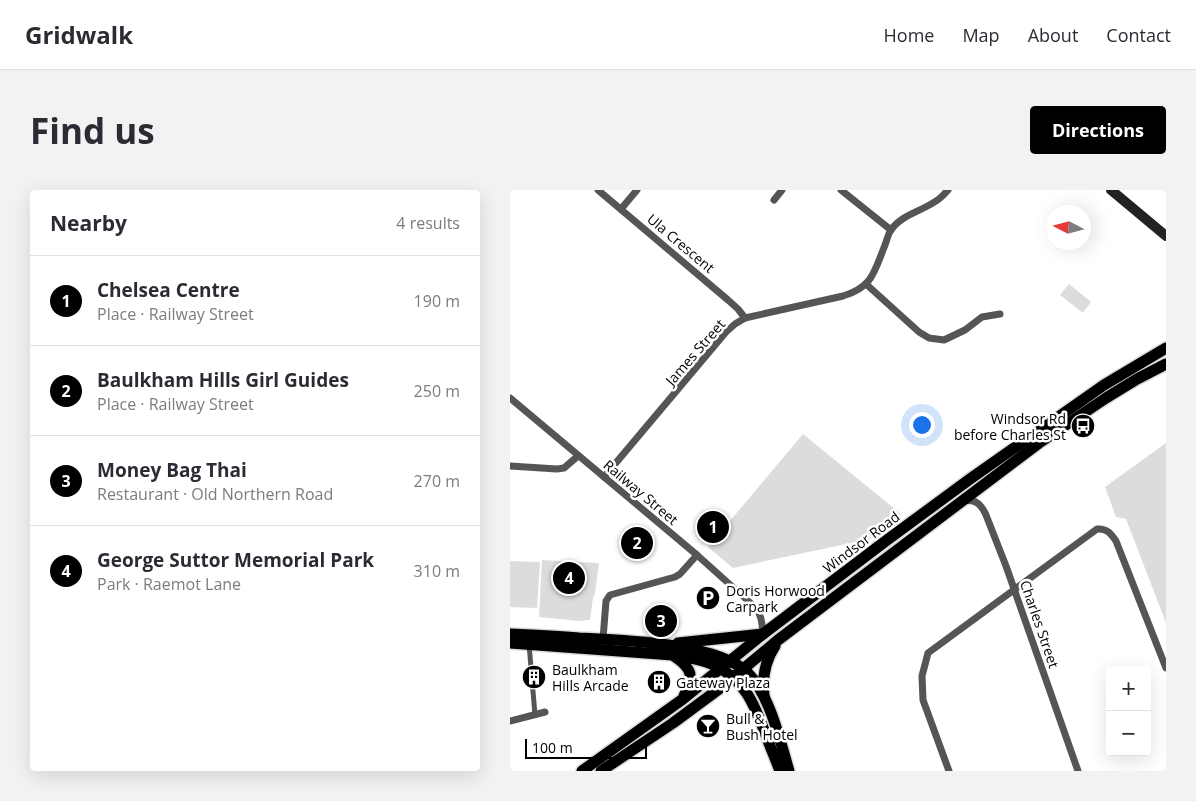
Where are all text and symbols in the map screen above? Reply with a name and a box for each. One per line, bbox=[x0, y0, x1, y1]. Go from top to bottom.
text: Gridwalk bbox=[25, 18, 133, 51]
text: Home bbox=[884, 23, 934, 47]
text: Map bbox=[962, 23, 1000, 47]
text: About bbox=[1028, 23, 1078, 47]
text: Contact bbox=[1106, 23, 1171, 47]
button: Directions bbox=[1030, 106, 1166, 154]
text: Find us bbox=[30, 107, 155, 154]
north arrow bbox=[1046, 205, 1091, 250]
text: Nearby bbox=[50, 209, 127, 237]
street label: Ula Crescent bbox=[643, 209, 719, 277]
text: 4 results bbox=[396, 212, 460, 234]
text: Chelsea Centre bbox=[97, 277, 240, 303]
text: 1 bbox=[61, 290, 71, 312]
text: 190 m bbox=[414, 290, 460, 312]
text: Place · Railway Street bbox=[97, 303, 254, 325]
street label: James Street bbox=[660, 315, 729, 391]
text: Baulkham Hills Girl Guides bbox=[97, 367, 349, 393]
text: 2 bbox=[61, 380, 71, 402]
text: 250 m bbox=[414, 380, 460, 402]
text: Place · Railway Street bbox=[97, 393, 254, 415]
place label: Windsor Rd before Charles St bbox=[954, 409, 1066, 444]
your location bbox=[909, 412, 935, 438]
bus stop icon: Windsor Rd before Charles St bbox=[1070, 413, 1096, 439]
street label: Railway Street bbox=[600, 455, 682, 529]
text: Money Bag Thai bbox=[97, 457, 247, 483]
text: 3 bbox=[61, 470, 71, 492]
text: 270 m bbox=[414, 470, 460, 492]
text: Restaurant · Old Northern Road bbox=[97, 483, 333, 505]
street label: Windsor Road bbox=[819, 507, 903, 577]
pin: 1 bbox=[697, 508, 729, 546]
pin: 2 bbox=[621, 524, 653, 562]
text: George Suttor Memorial Park bbox=[97, 547, 374, 573]
pin: 4 bbox=[553, 559, 585, 597]
text: 4 bbox=[61, 560, 71, 582]
text: 310 m bbox=[414, 560, 460, 582]
text: Park · Raemot Lane bbox=[97, 573, 241, 595]
street label: Charles Street bbox=[1016, 578, 1064, 670]
place label: Doris Horwood Carpark bbox=[726, 581, 825, 616]
parking icon: Doris Horwood Carpark bbox=[695, 585, 721, 611]
pin: 3 bbox=[645, 602, 677, 640]
place label: Baulkham Hills Arcade bbox=[552, 660, 629, 695]
building icon: Baulkham Hills Arcade bbox=[521, 664, 547, 690]
map controls bbox=[1106, 666, 1151, 756]
button: + bbox=[1106, 666, 1151, 711]
building icon: Gateway Plaza bbox=[646, 669, 672, 695]
place label: Gateway Plaza bbox=[676, 673, 770, 692]
place label: Bull & Bush Hotel bbox=[726, 709, 798, 744]
button: − bbox=[1106, 711, 1151, 756]
bar icon: Bull & Bush Hotel bbox=[695, 713, 721, 739]
scale bar bbox=[525, 736, 648, 759]
text: 100 m bbox=[532, 738, 573, 757]

